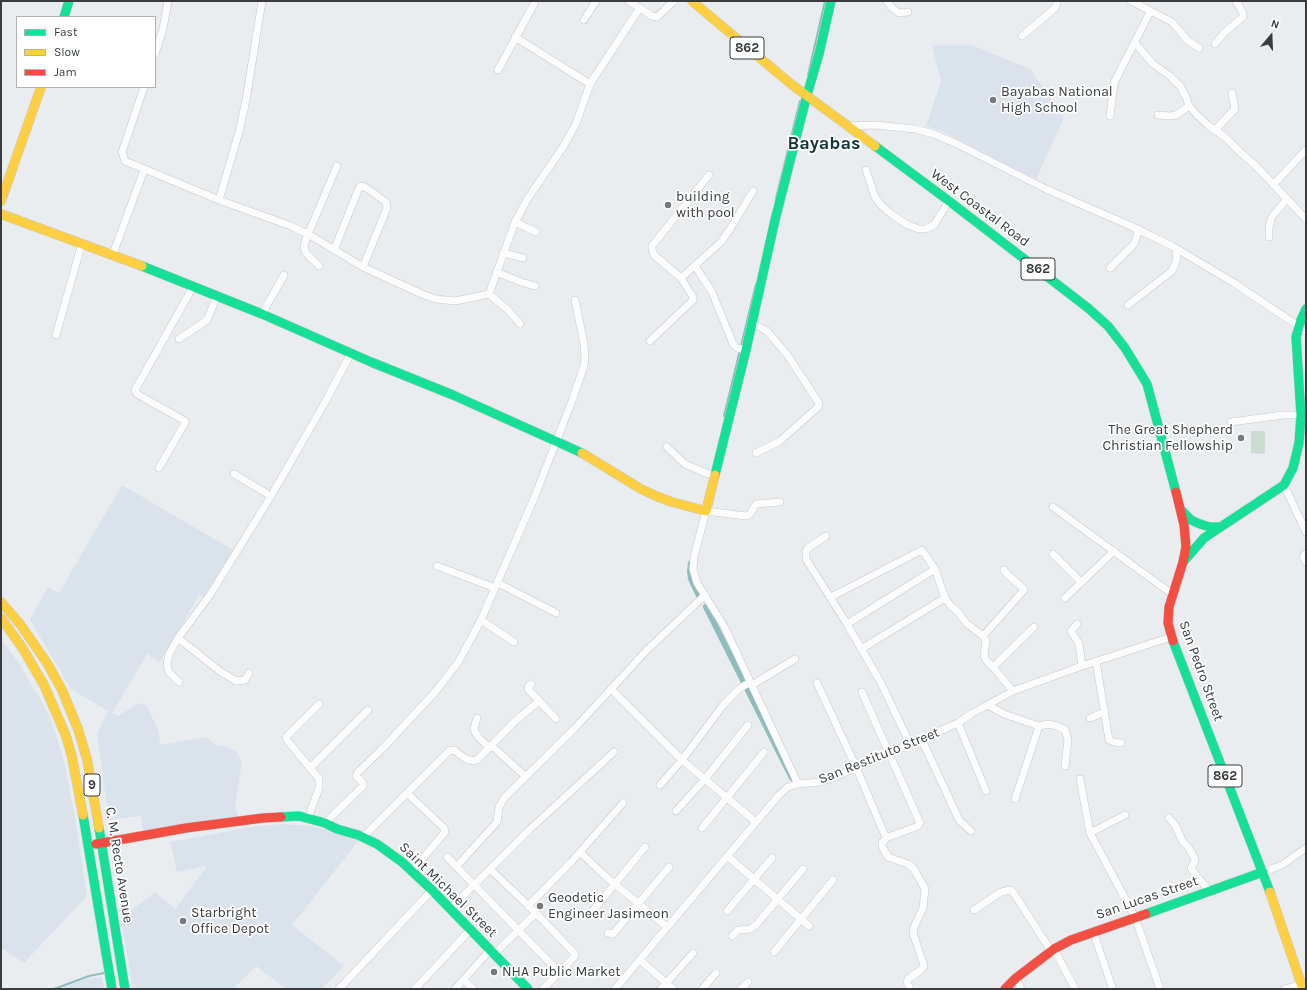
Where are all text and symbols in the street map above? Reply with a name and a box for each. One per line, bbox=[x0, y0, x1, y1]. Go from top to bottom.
legend bbox=[16, 16, 156, 88]
north arrow bbox=[1251, 16, 1291, 56]
text: N bbox=[1269, 17, 1281, 32]
text: Fast bbox=[54, 25, 77, 39]
road number: 862 bbox=[730, 37, 764, 59]
text: Slow bbox=[54, 45, 80, 59]
text: Jam bbox=[54, 65, 77, 79]
place label: Bayabas National High School bbox=[1001, 84, 1113, 116]
marker: Bayabas National High School bbox=[988, 95, 998, 105]
district label: Bayabas bbox=[788, 133, 860, 155]
street label: West Coastal Road bbox=[927, 166, 1033, 250]
place label: building with pool bbox=[676, 189, 735, 222]
marker: building with pool bbox=[663, 200, 673, 210]
road number: 862 bbox=[1021, 258, 1055, 280]
place label: The Great Shepherd Christian Fellowship bbox=[1103, 422, 1233, 454]
marker: The Great Shepherd Christian Fellowship bbox=[1236, 433, 1246, 443]
street label: San Pedro Street bbox=[1175, 618, 1227, 724]
street label: San Restituto Street bbox=[816, 724, 942, 788]
road number: 862 bbox=[1208, 765, 1242, 787]
road number: 9 bbox=[84, 774, 100, 796]
street label: C. M. Recto Avenue bbox=[102, 806, 136, 924]
street label: Saint Michael Street bbox=[396, 839, 500, 941]
street label: San Lucas Street bbox=[1094, 873, 1200, 923]
place label: Geodetic Engineer Jasimeon bbox=[548, 890, 669, 922]
marker: Geodetic Engineer Jasimeon bbox=[535, 901, 545, 911]
place label: Starbright Office Depot bbox=[191, 905, 269, 938]
marker: Starbright Office Depot bbox=[178, 916, 188, 926]
place label: NHA Public Market bbox=[502, 964, 620, 980]
marker: NHA Public Market bbox=[489, 967, 499, 977]

